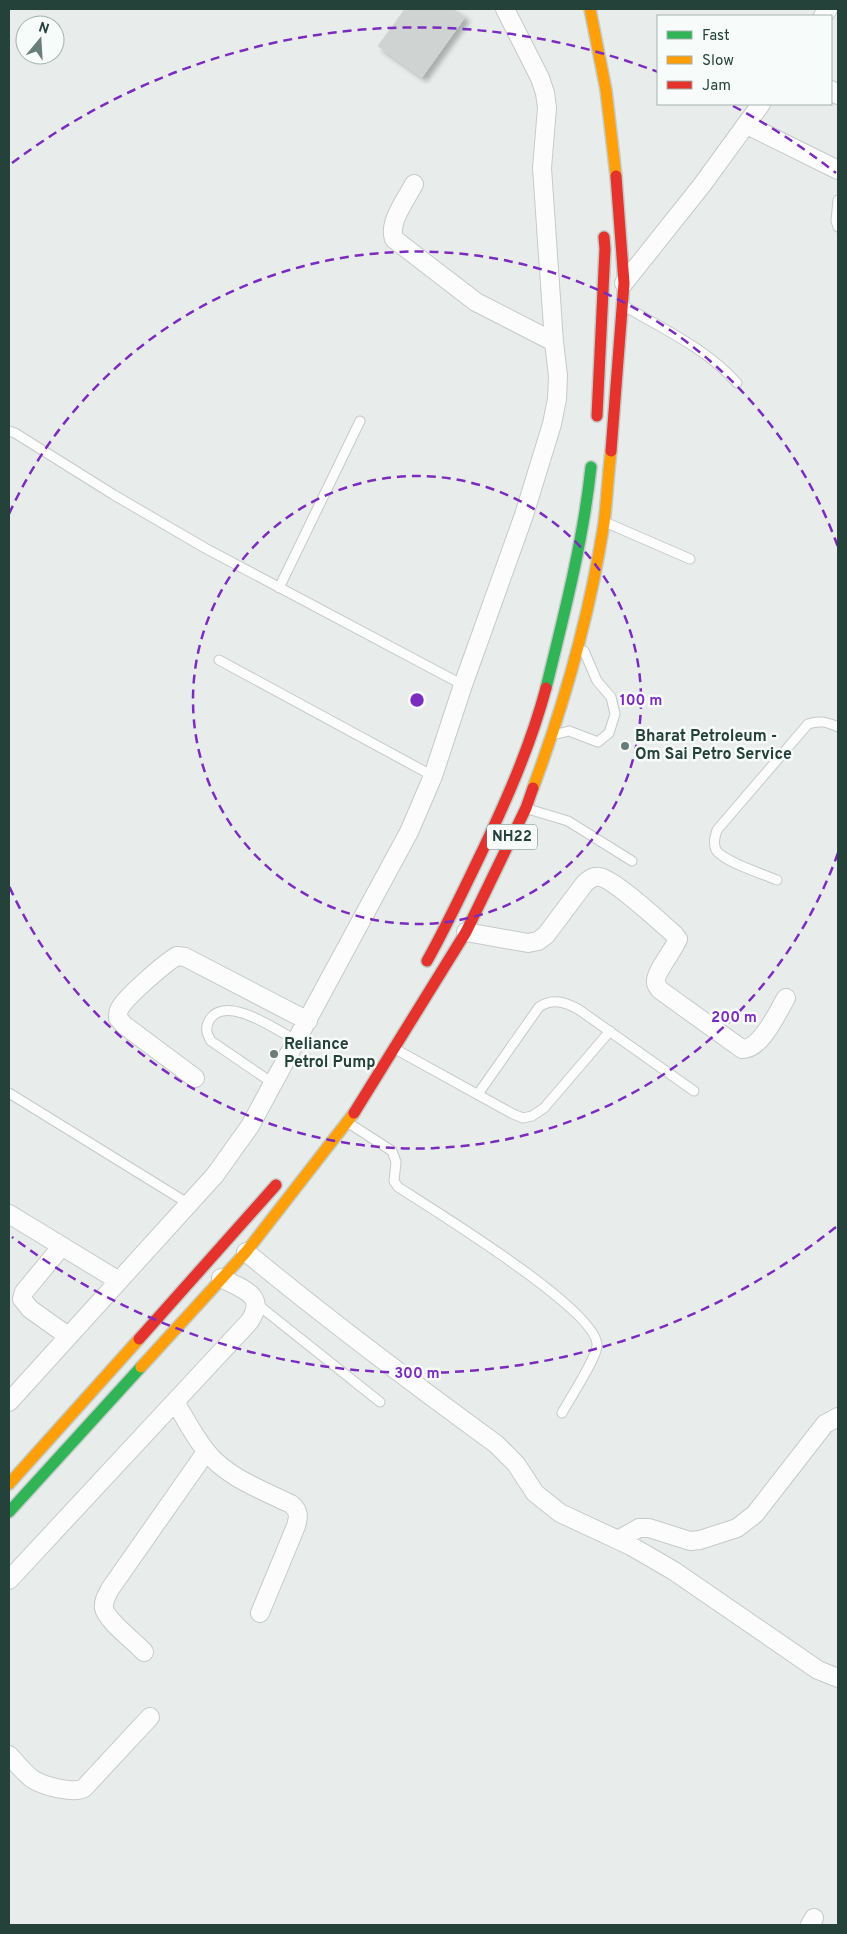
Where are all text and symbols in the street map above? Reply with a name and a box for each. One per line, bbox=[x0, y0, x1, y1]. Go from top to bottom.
north arrow bbox=[15, 15, 65, 65]
legend bbox=[657, 15, 832, 105]
text: N bbox=[36, 19, 51, 39]
text: Fast bbox=[702, 27, 730, 46]
text: Slow bbox=[702, 52, 734, 71]
text: Jam bbox=[702, 77, 731, 96]
centre of rings bbox=[408, 691, 426, 709]
text: 100 m bbox=[620, 692, 662, 711]
place label: Bharat Petroleum - Om Sai Petro Service bbox=[635, 727, 792, 765]
marker: Bharat Petroleum - Om Sai Petro Service bbox=[619, 740, 631, 752]
road number: NH22 bbox=[487, 824, 537, 850]
text: 200 m bbox=[711, 1009, 757, 1028]
place label: Reliance Petrol Pump bbox=[284, 1035, 376, 1073]
marker: Reliance Petrol Pump bbox=[268, 1048, 280, 1060]
text: 300 m bbox=[394, 1365, 440, 1384]

